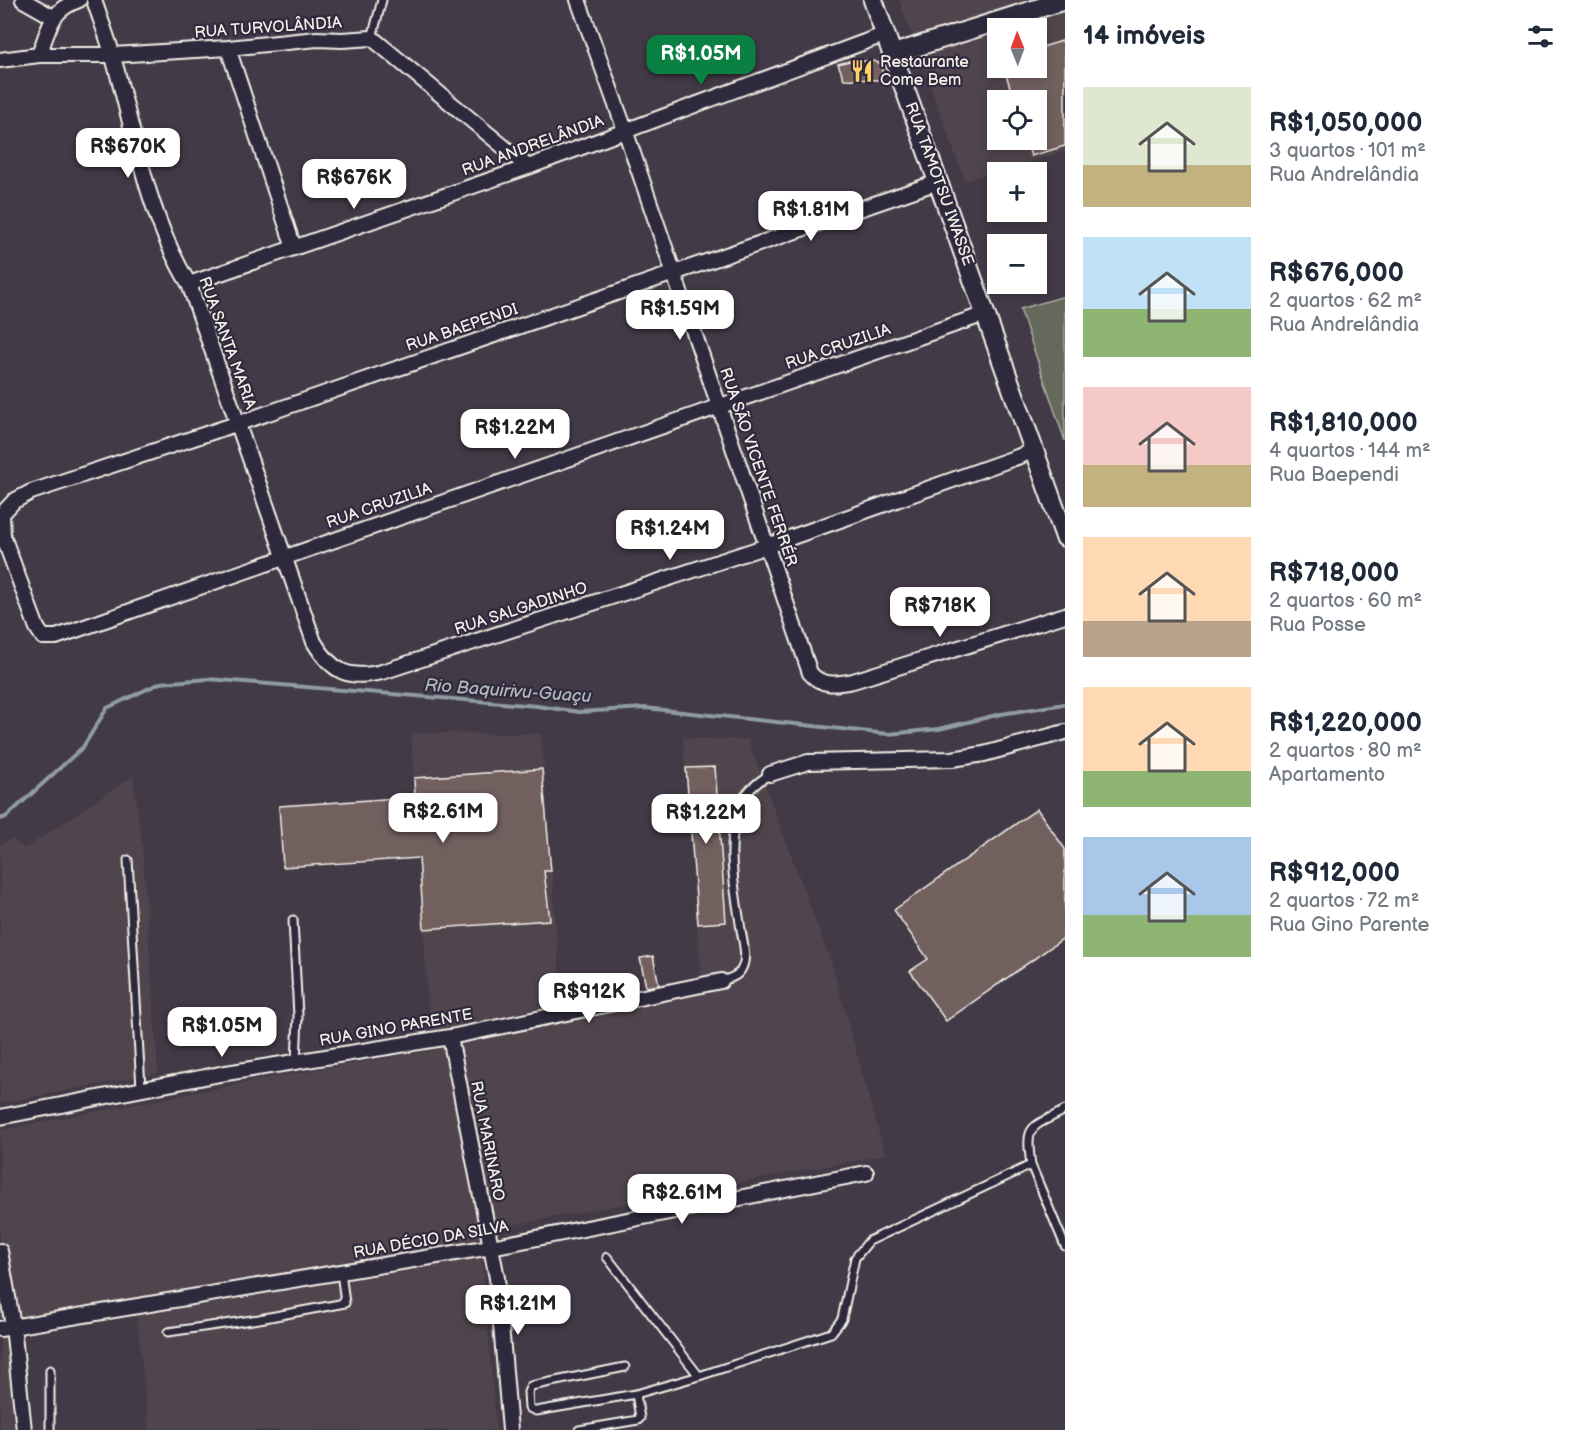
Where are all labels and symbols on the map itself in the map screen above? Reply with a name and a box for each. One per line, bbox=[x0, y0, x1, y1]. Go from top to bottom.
street label: RUA TURVOLÂNDIA bbox=[194, 11, 343, 43]
north arrow bbox=[987, 18, 1047, 78]
pin: R$1.05M bbox=[646, 35, 756, 86]
place label: Restaurante Come Bem bbox=[880, 53, 969, 90]
restaurant icon: Restaurante Come Bem bbox=[849, 58, 875, 84]
street label: RUA TAMOTSU IWASSE bbox=[901, 100, 977, 268]
street label: RUA ANDRELÂNDIA bbox=[459, 110, 607, 180]
pin: R$670K bbox=[79, 128, 177, 179]
pin: R$676K bbox=[305, 159, 403, 210]
pin: R$1.81M bbox=[756, 191, 866, 242]
street label: RUA SANTA MARIA bbox=[194, 274, 260, 412]
pin: R$1.59M bbox=[625, 290, 735, 341]
street label: RUA BAEPENDI bbox=[403, 300, 521, 356]
street label: RUA CRUZILIA bbox=[783, 320, 893, 374]
street label: RUA SÃO VICENTE FERRÉR bbox=[715, 364, 803, 569]
pin: R$1.22M bbox=[460, 409, 570, 460]
street label: RUA CRUZILIA bbox=[324, 479, 434, 533]
pin: R$1.24M bbox=[615, 510, 725, 561]
street label: RUA SALGADINHO bbox=[452, 579, 590, 639]
pin: R$718K bbox=[891, 587, 989, 638]
water label: Rio Baquirivu-Guaçu bbox=[424, 675, 592, 707]
pin: R$2.61M bbox=[388, 793, 498, 844]
pin: R$1.22M bbox=[651, 794, 761, 845]
pin: R$912K bbox=[540, 973, 638, 1024]
street label: RUA GINO PARENTE bbox=[318, 1005, 474, 1051]
pin: R$1.05M bbox=[167, 1007, 277, 1058]
street label: RUA MARINARO bbox=[466, 1079, 508, 1203]
pin: R$2.61M bbox=[627, 1174, 737, 1225]
street label: RUA DÉCIO DA SILVA bbox=[352, 1215, 510, 1263]
pin: R$1.21M bbox=[463, 1285, 573, 1336]

